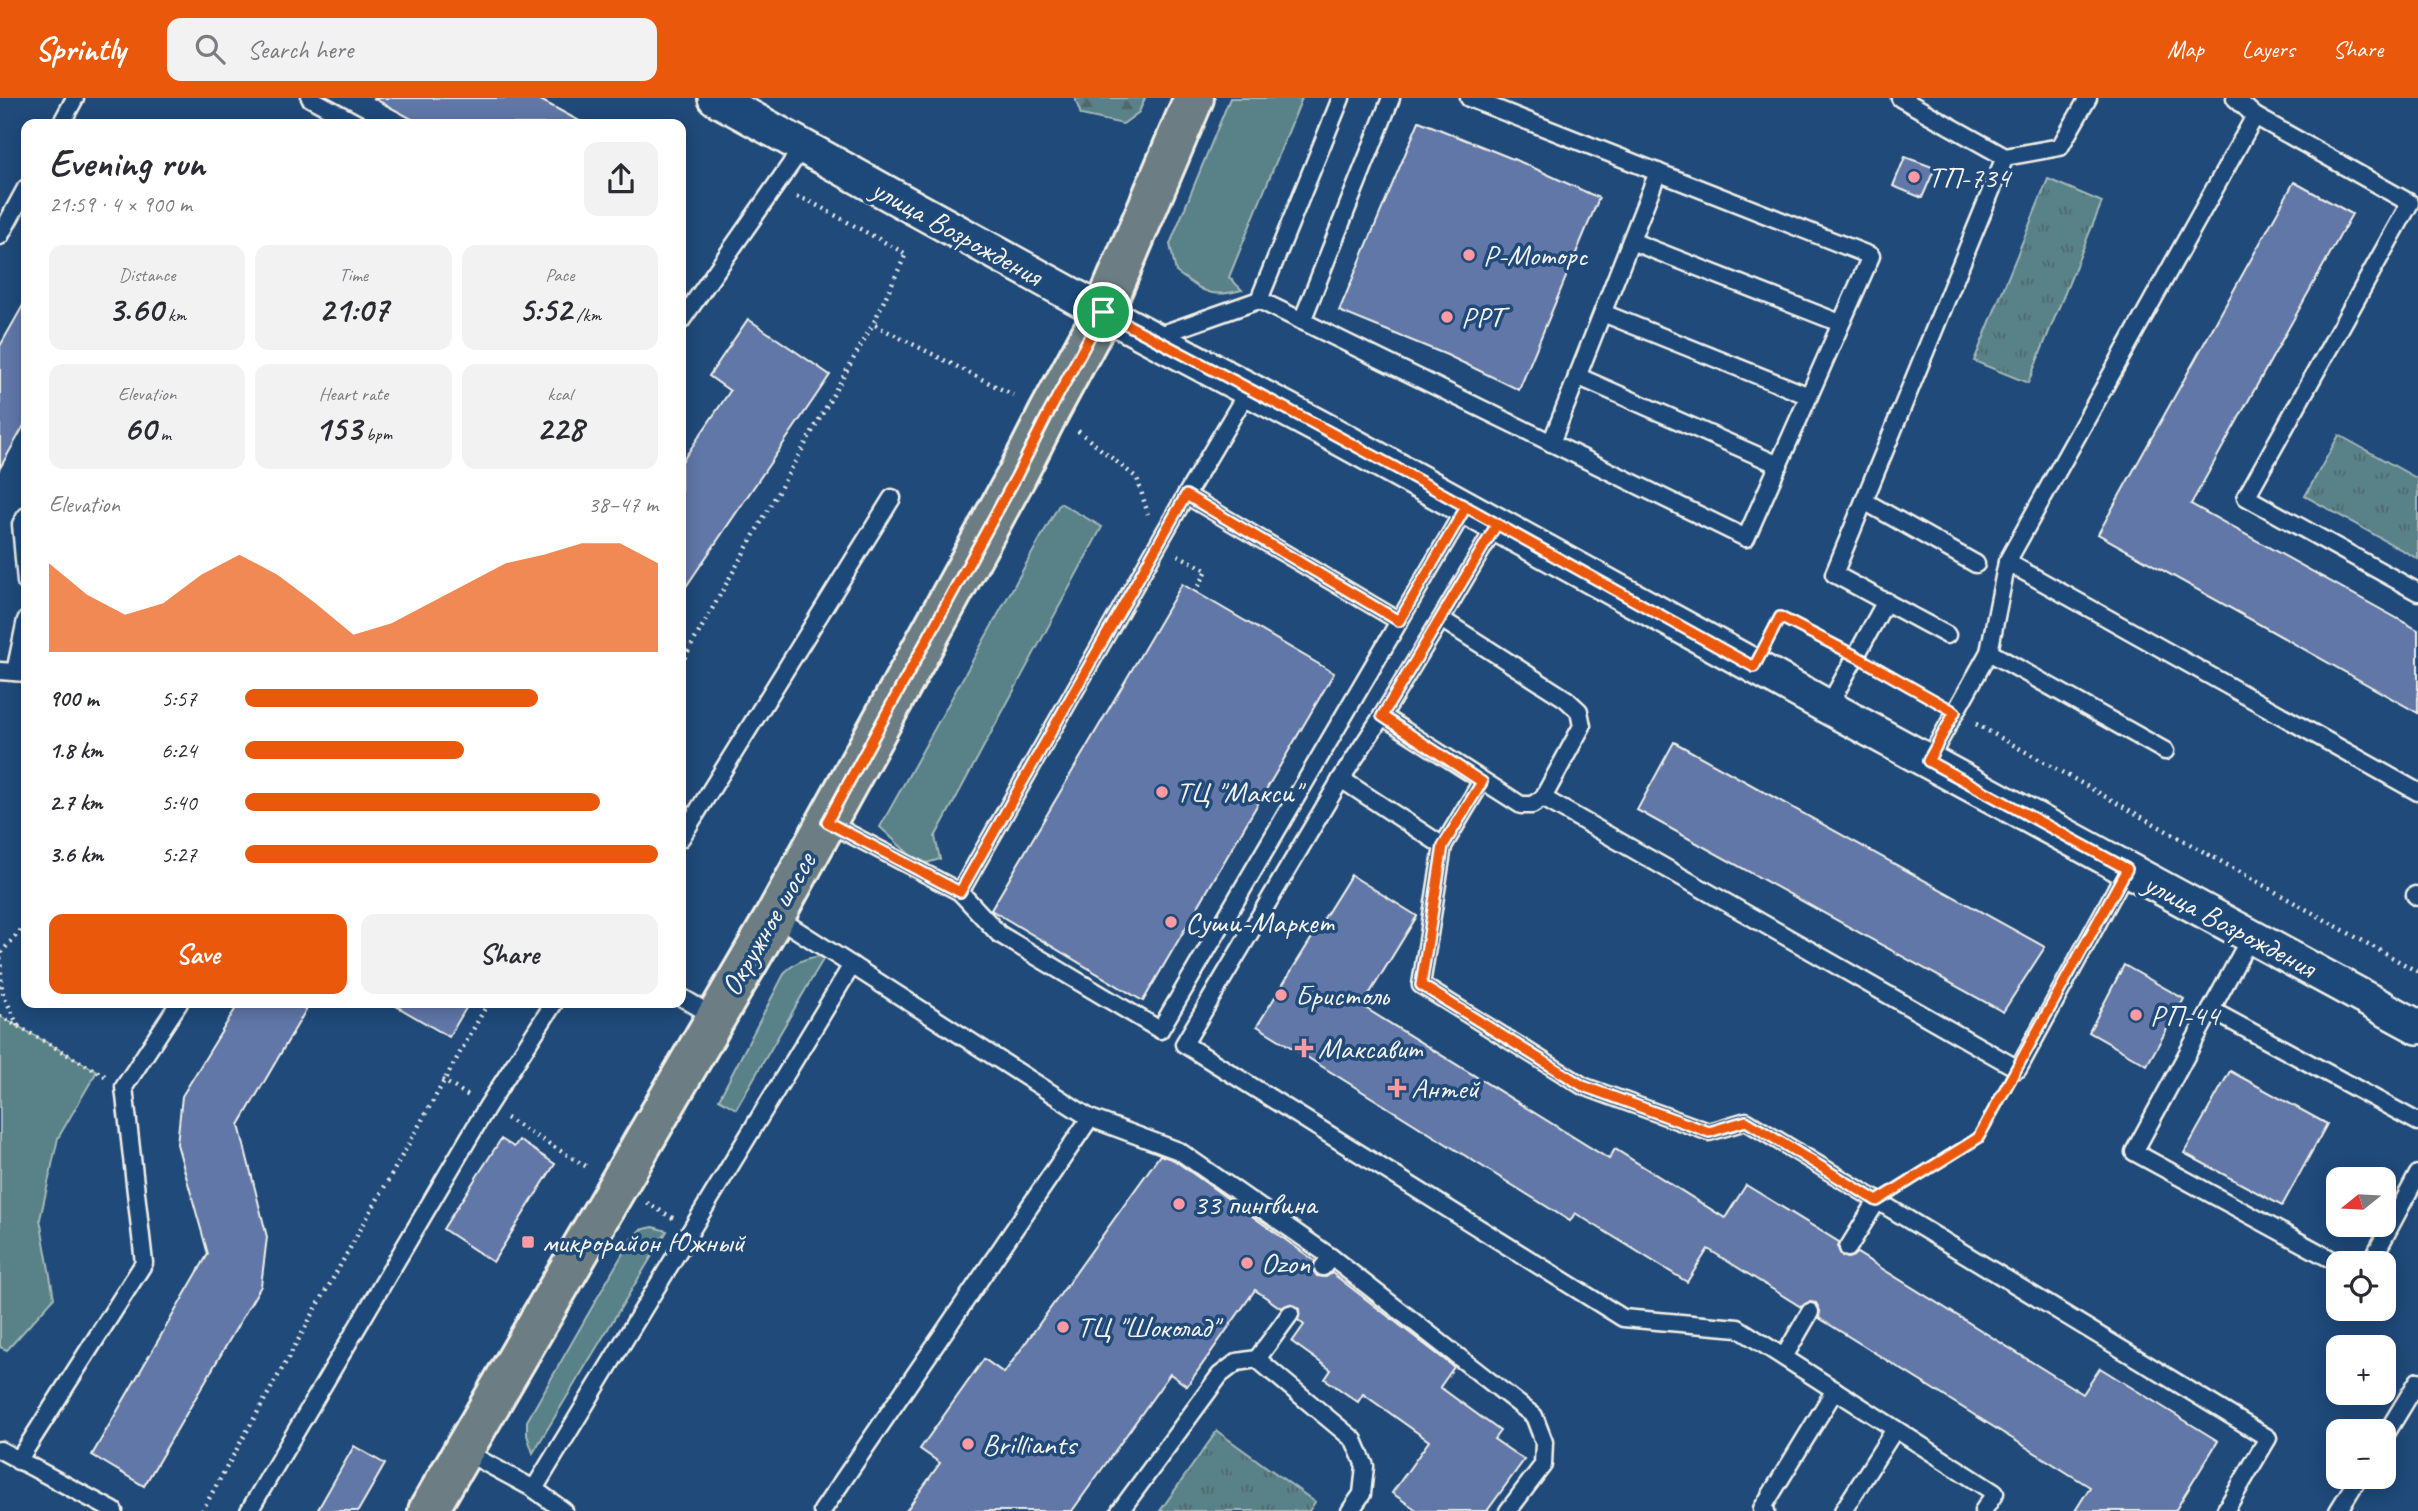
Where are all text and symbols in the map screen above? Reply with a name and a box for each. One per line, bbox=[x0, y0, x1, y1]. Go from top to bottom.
search box bbox=[167, 18, 657, 81]
text: Sprintly bbox=[35, 28, 125, 70]
icon: search bbox=[191, 30, 229, 68]
text: Search here bbox=[247, 33, 353, 66]
text: Map bbox=[2167, 34, 2204, 64]
text: Layers bbox=[2242, 34, 2295, 64]
text: Share bbox=[2333, 34, 2383, 64]
text: Evening run bbox=[49, 140, 205, 187]
button: share bbox=[584, 142, 658, 216]
place label: ТП-734 bbox=[1928, 158, 2013, 196]
street label: улица Возрождения bbox=[863, 169, 1051, 296]
marker: ТП-734 bbox=[1906, 169, 1922, 185]
text: 21:59 · 4 × 900 m bbox=[49, 190, 192, 219]
place label: Р-Моторс bbox=[1483, 236, 1588, 274]
marker: Р-Моторс bbox=[1461, 247, 1477, 263]
text: Distance bbox=[119, 263, 176, 287]
text: Time bbox=[339, 263, 368, 287]
text: Pace bbox=[545, 263, 574, 287]
pin bbox=[1073, 282, 1133, 342]
text: 3.60 bbox=[108, 287, 163, 332]
text: 21:07 bbox=[319, 287, 388, 332]
text: 5:52 bbox=[519, 287, 572, 332]
icon: arrive bbox=[1084, 293, 1122, 331]
place label: РРТ bbox=[1461, 298, 1510, 336]
text: km bbox=[163, 303, 186, 327]
text: /km bbox=[572, 303, 601, 327]
marker: РРТ bbox=[1439, 309, 1455, 325]
text: Elevation bbox=[118, 382, 176, 406]
text: Heart rate bbox=[319, 382, 388, 406]
text: kcal bbox=[547, 382, 572, 406]
text: 60 bbox=[123, 406, 156, 451]
text: 153 bbox=[315, 406, 362, 451]
text: 228 bbox=[536, 406, 583, 451]
text: m bbox=[156, 422, 171, 446]
text: bpm bbox=[362, 422, 392, 446]
text: Elevation bbox=[49, 490, 120, 519]
text: 38–47 m bbox=[588, 490, 658, 519]
text: 900 m bbox=[49, 684, 98, 713]
text: 5:57 bbox=[161, 684, 197, 713]
text: 1.8 km bbox=[49, 736, 103, 765]
text: 6:24 bbox=[161, 736, 197, 765]
place label: ТЦ "Макси" bbox=[1176, 773, 1306, 811]
marker: ТЦ "Макси" bbox=[1154, 784, 1170, 800]
text: 2.7 km bbox=[49, 788, 102, 817]
text: 5:40 bbox=[161, 788, 197, 817]
text: 3.6 km bbox=[49, 840, 103, 869]
text: 5:27 bbox=[161, 840, 197, 869]
street label: Окружное шоссе bbox=[712, 844, 825, 1002]
street label: улица Возрождения bbox=[2136, 863, 2325, 987]
place label: Суши-Маркет bbox=[1185, 903, 1335, 941]
button: Save bbox=[49, 914, 347, 994]
button: Share bbox=[361, 914, 658, 994]
marker: Суши-Маркет bbox=[1163, 914, 1179, 930]
place label: Бристоль bbox=[1295, 976, 1390, 1014]
marker: Бристоль bbox=[1273, 987, 1289, 1003]
place label: РП-44 bbox=[2150, 996, 2221, 1034]
marker: РП-44 bbox=[2128, 1007, 2144, 1023]
place label: Максавит bbox=[1318, 1029, 1424, 1067]
marker: Максавит bbox=[1296, 1040, 1312, 1056]
place label: Антей bbox=[1411, 1069, 1481, 1107]
marker: Антей bbox=[1389, 1080, 1405, 1096]
north arrow bbox=[2326, 1167, 2396, 1237]
map controls bbox=[2326, 1167, 2396, 1489]
place label: 33 пингвина bbox=[1193, 1185, 1319, 1223]
marker: 33 пингвина bbox=[1171, 1196, 1187, 1212]
place label: микрорайон Южный bbox=[542, 1223, 746, 1261]
marker: микрорайон Южный bbox=[520, 1234, 536, 1250]
place label: Ozon bbox=[1261, 1244, 1311, 1282]
button: locate bbox=[2326, 1251, 2396, 1321]
marker: Ozon bbox=[1239, 1255, 1255, 1271]
place label: ТЦ "Шоколад" bbox=[1077, 1308, 1224, 1346]
marker: ТЦ "Шоколад" bbox=[1055, 1319, 1071, 1335]
button: + bbox=[2326, 1335, 2396, 1405]
button: − bbox=[2326, 1419, 2396, 1489]
place label: Brilliants bbox=[982, 1425, 1079, 1463]
marker: Brilliants bbox=[960, 1436, 976, 1452]

